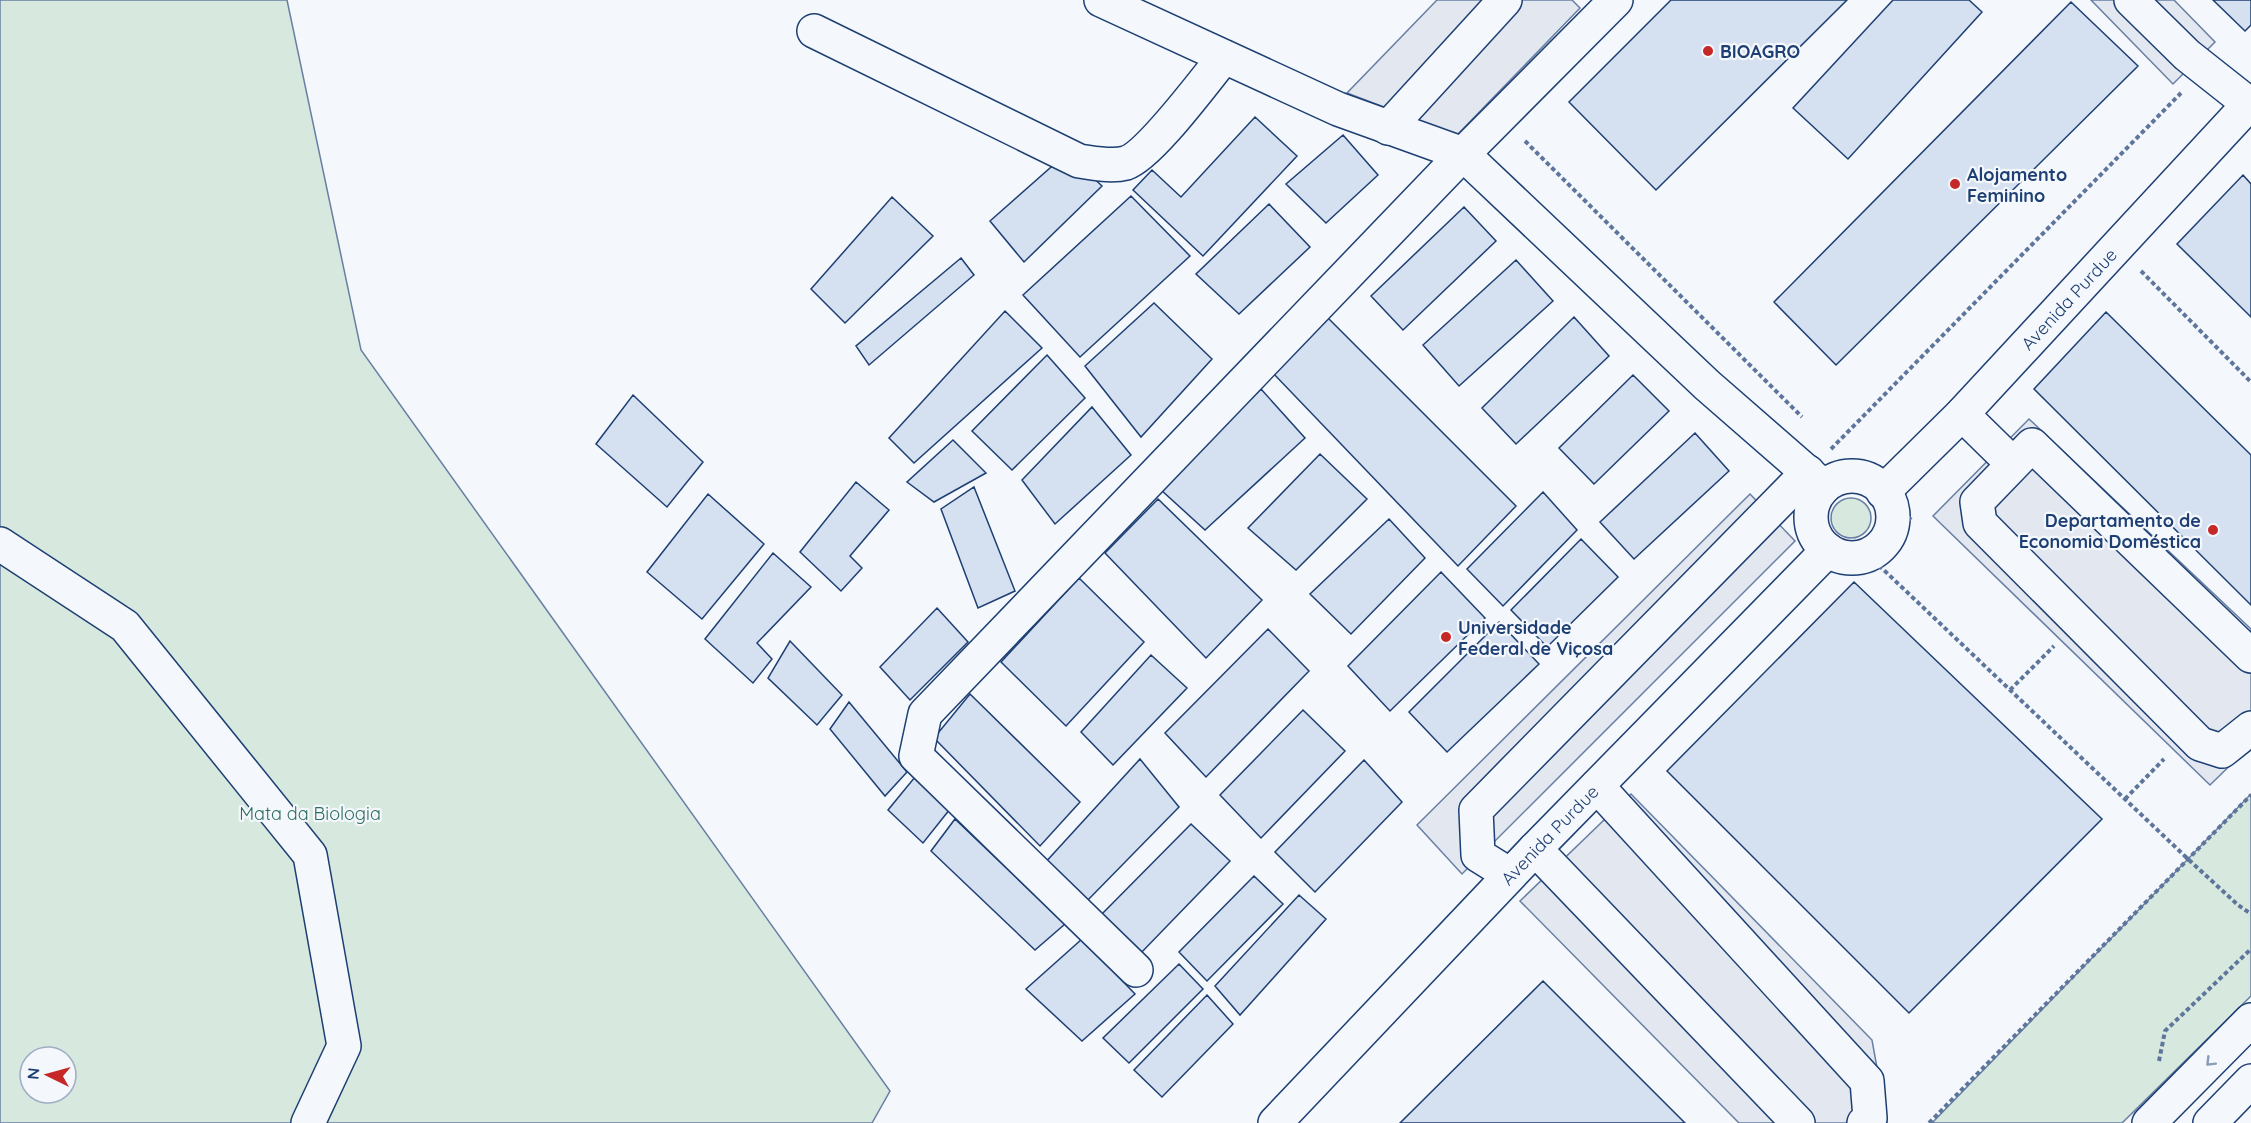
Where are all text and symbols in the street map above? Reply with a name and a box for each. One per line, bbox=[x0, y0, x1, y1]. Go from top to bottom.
place label: BIOAGRO bbox=[1720, 40, 1800, 63]
marker: BIOAGRO bbox=[1701, 44, 1715, 58]
place label: Alojamento Feminino bbox=[1967, 163, 2067, 207]
marker: Alojamento Feminino bbox=[1948, 177, 1962, 191]
street label: Avenida Purdue bbox=[2016, 243, 2122, 355]
place label: Departamento de Economia Doméstica bbox=[2019, 509, 2201, 553]
marker: Departamento de Economia Doméstica bbox=[2206, 523, 2220, 537]
place label: Universidade Federal de Viçosa bbox=[1458, 616, 1613, 660]
marker: Universidade Federal de Viçosa bbox=[1439, 630, 1453, 644]
street label: Avenida Purdue bbox=[1496, 780, 1603, 890]
park label: Mata da Biologia bbox=[239, 802, 381, 825]
north arrow bbox=[18, 1045, 78, 1105]
one-way arrow bbox=[2206, 1054, 2217, 1065]
text: N bbox=[23, 1067, 44, 1080]

